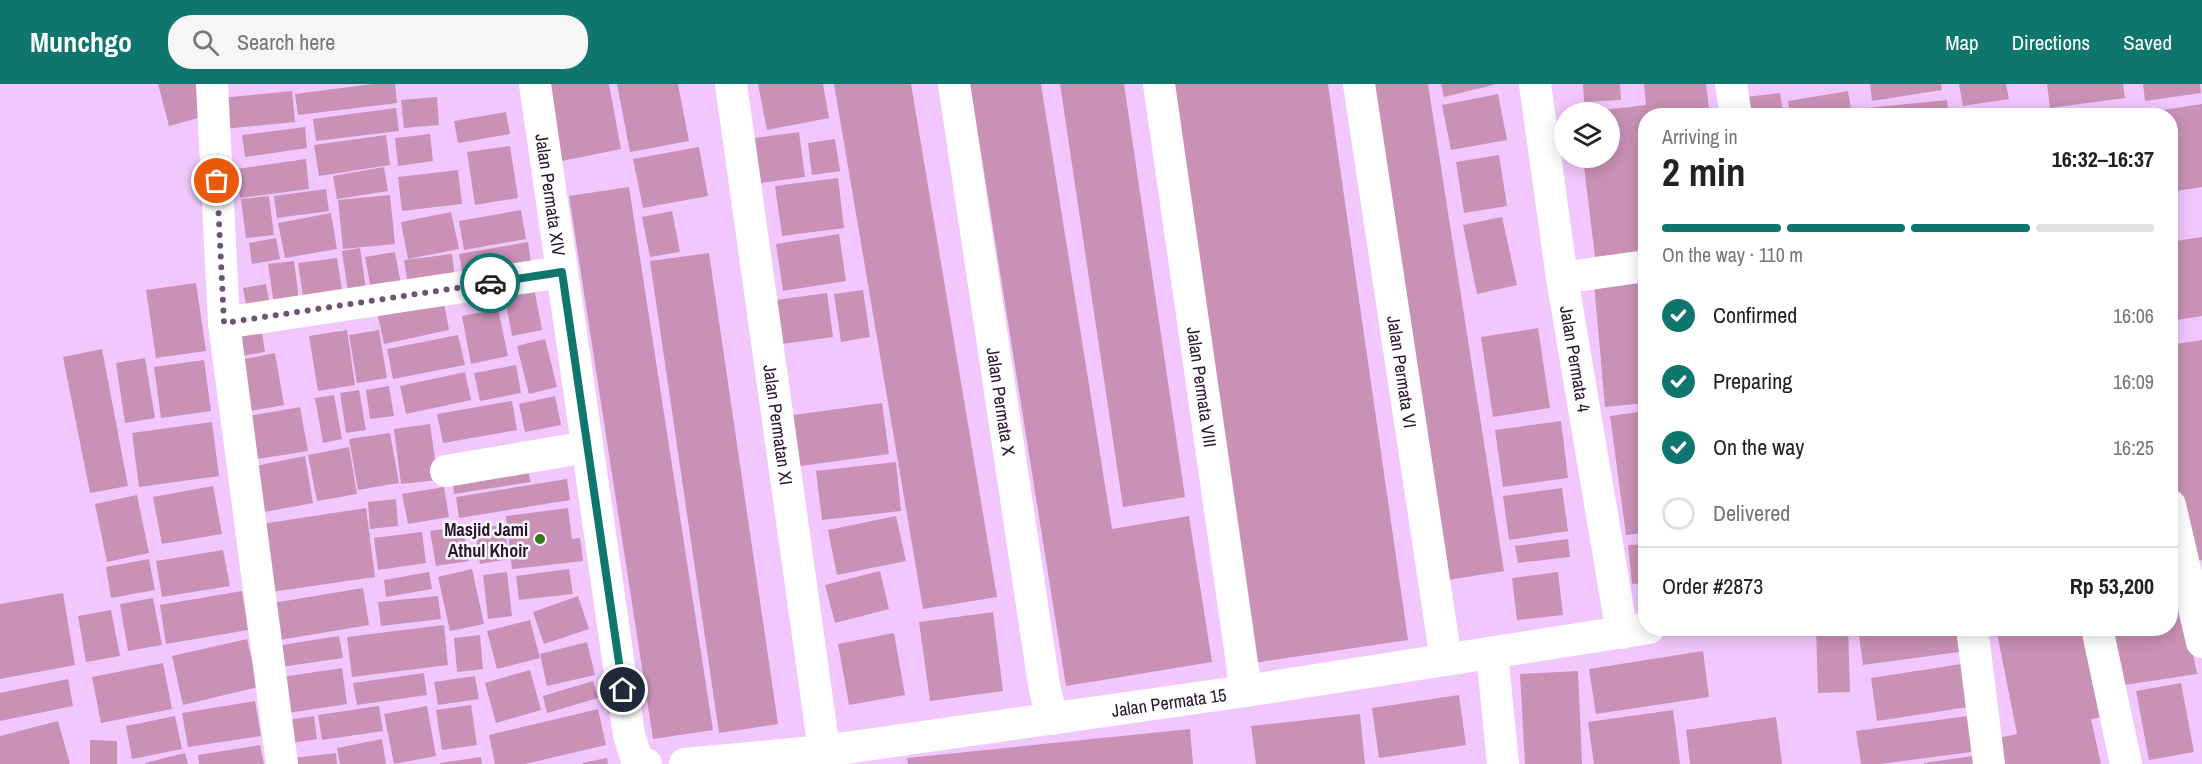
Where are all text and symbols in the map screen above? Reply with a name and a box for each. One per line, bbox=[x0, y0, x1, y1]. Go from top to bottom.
search box bbox=[168, 15, 588, 69]
text: Munchgo bbox=[30, 23, 132, 61]
icon: search bbox=[189, 26, 222, 59]
text: Search here bbox=[237, 27, 335, 57]
text: Map bbox=[1945, 28, 1979, 57]
text: Directions bbox=[2012, 28, 2090, 57]
text: Saved bbox=[2123, 28, 2172, 57]
map controls bbox=[1554, 102, 1620, 168]
button: layers bbox=[1554, 102, 1620, 168]
text: Arriving in bbox=[1662, 123, 1738, 150]
street label: Jalan Permata XIV bbox=[530, 132, 572, 258]
text: 16:32–16:37 bbox=[2052, 144, 2154, 174]
text: 2 min bbox=[1662, 146, 1746, 198]
pin bbox=[191, 155, 242, 206]
icon: bag bbox=[200, 164, 233, 197]
text: On the way · 110 m bbox=[1662, 241, 1803, 268]
courier bbox=[460, 253, 520, 313]
icon: car bbox=[474, 267, 507, 300]
icon: check bbox=[1662, 299, 1695, 332]
text: Confirmed bbox=[1713, 300, 1797, 330]
text: 16:06 bbox=[2113, 302, 2154, 329]
street label: Jalan Permata 4 bbox=[1554, 304, 1597, 414]
street label: Jalan Permata VI bbox=[1382, 314, 1423, 430]
street label: Jalan Permata VIII bbox=[1181, 325, 1223, 449]
street label: Jalan Permata X bbox=[981, 346, 1022, 457]
street label: Jalan Permatan XI bbox=[758, 363, 799, 487]
icon: check bbox=[1662, 365, 1695, 398]
text: Preparing bbox=[1713, 366, 1792, 396]
text: 16:09 bbox=[2113, 368, 2154, 395]
icon: check bbox=[1662, 431, 1695, 464]
text: On the way bbox=[1713, 432, 1804, 462]
text: 16:25 bbox=[2113, 434, 2154, 461]
text: Delivered bbox=[1713, 498, 1790, 528]
place label: Masjid Jami Athul Khoir bbox=[444, 517, 528, 563]
marker: Masjid Jami Athul Khoir bbox=[533, 532, 547, 546]
text: Order #2873 bbox=[1662, 571, 1763, 601]
text: Rp 53,200 bbox=[2070, 571, 2154, 601]
pin bbox=[597, 664, 648, 715]
icon: home bbox=[606, 673, 639, 706]
street label: Jalan Permata 15 bbox=[1110, 681, 1228, 722]

